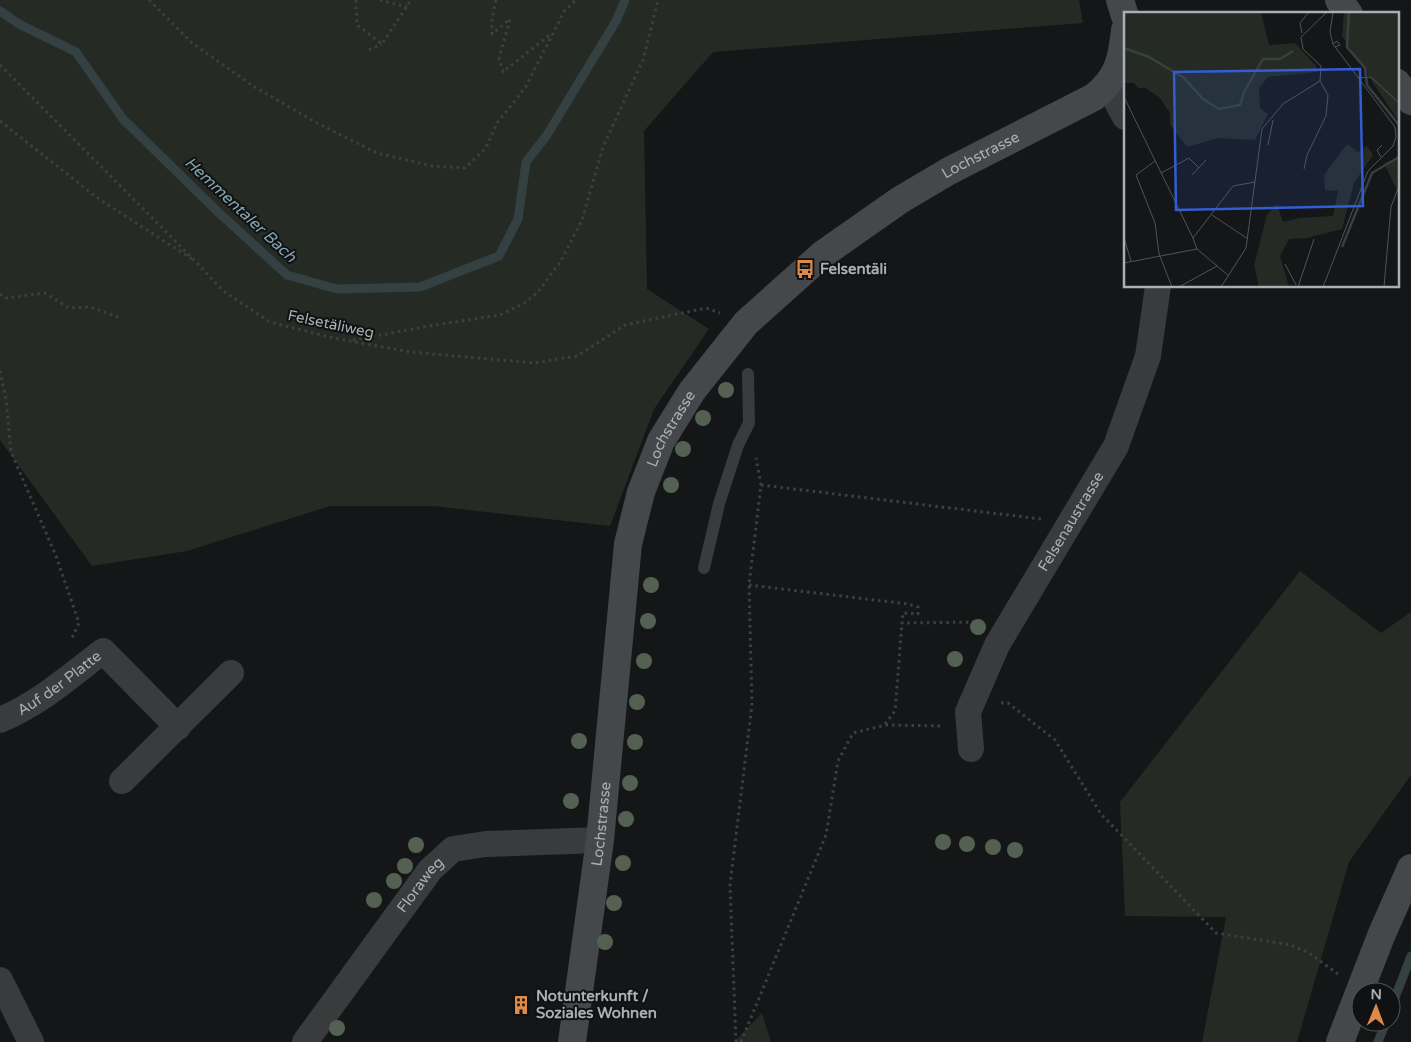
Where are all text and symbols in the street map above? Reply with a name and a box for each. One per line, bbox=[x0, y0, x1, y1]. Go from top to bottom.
inset map bbox=[1124, 12, 1398, 288]
street label: Lochstrasse bbox=[938, 128, 1022, 182]
water label: Hemmentaler Bach bbox=[180, 153, 301, 268]
bus stop icon: Felsentäli bbox=[794, 258, 816, 280]
place label: Felsentäli bbox=[820, 260, 887, 278]
street label: Felsetäliweg bbox=[286, 306, 376, 342]
street label: Lochstrasse bbox=[643, 387, 699, 469]
street label: Felsenaustrasse bbox=[1034, 468, 1108, 575]
street label: Auf der Platte bbox=[14, 647, 105, 719]
street label: Lochstrasse bbox=[587, 781, 614, 867]
street label: Floraweg bbox=[393, 853, 447, 916]
north arrow bbox=[1351, 982, 1401, 1032]
text: N bbox=[1370, 986, 1382, 1003]
place label: Notunterkunft / Soziales Wohnen bbox=[536, 987, 657, 1022]
building icon: Notunterkunft / Soziales Wohnen bbox=[510, 994, 532, 1016]

